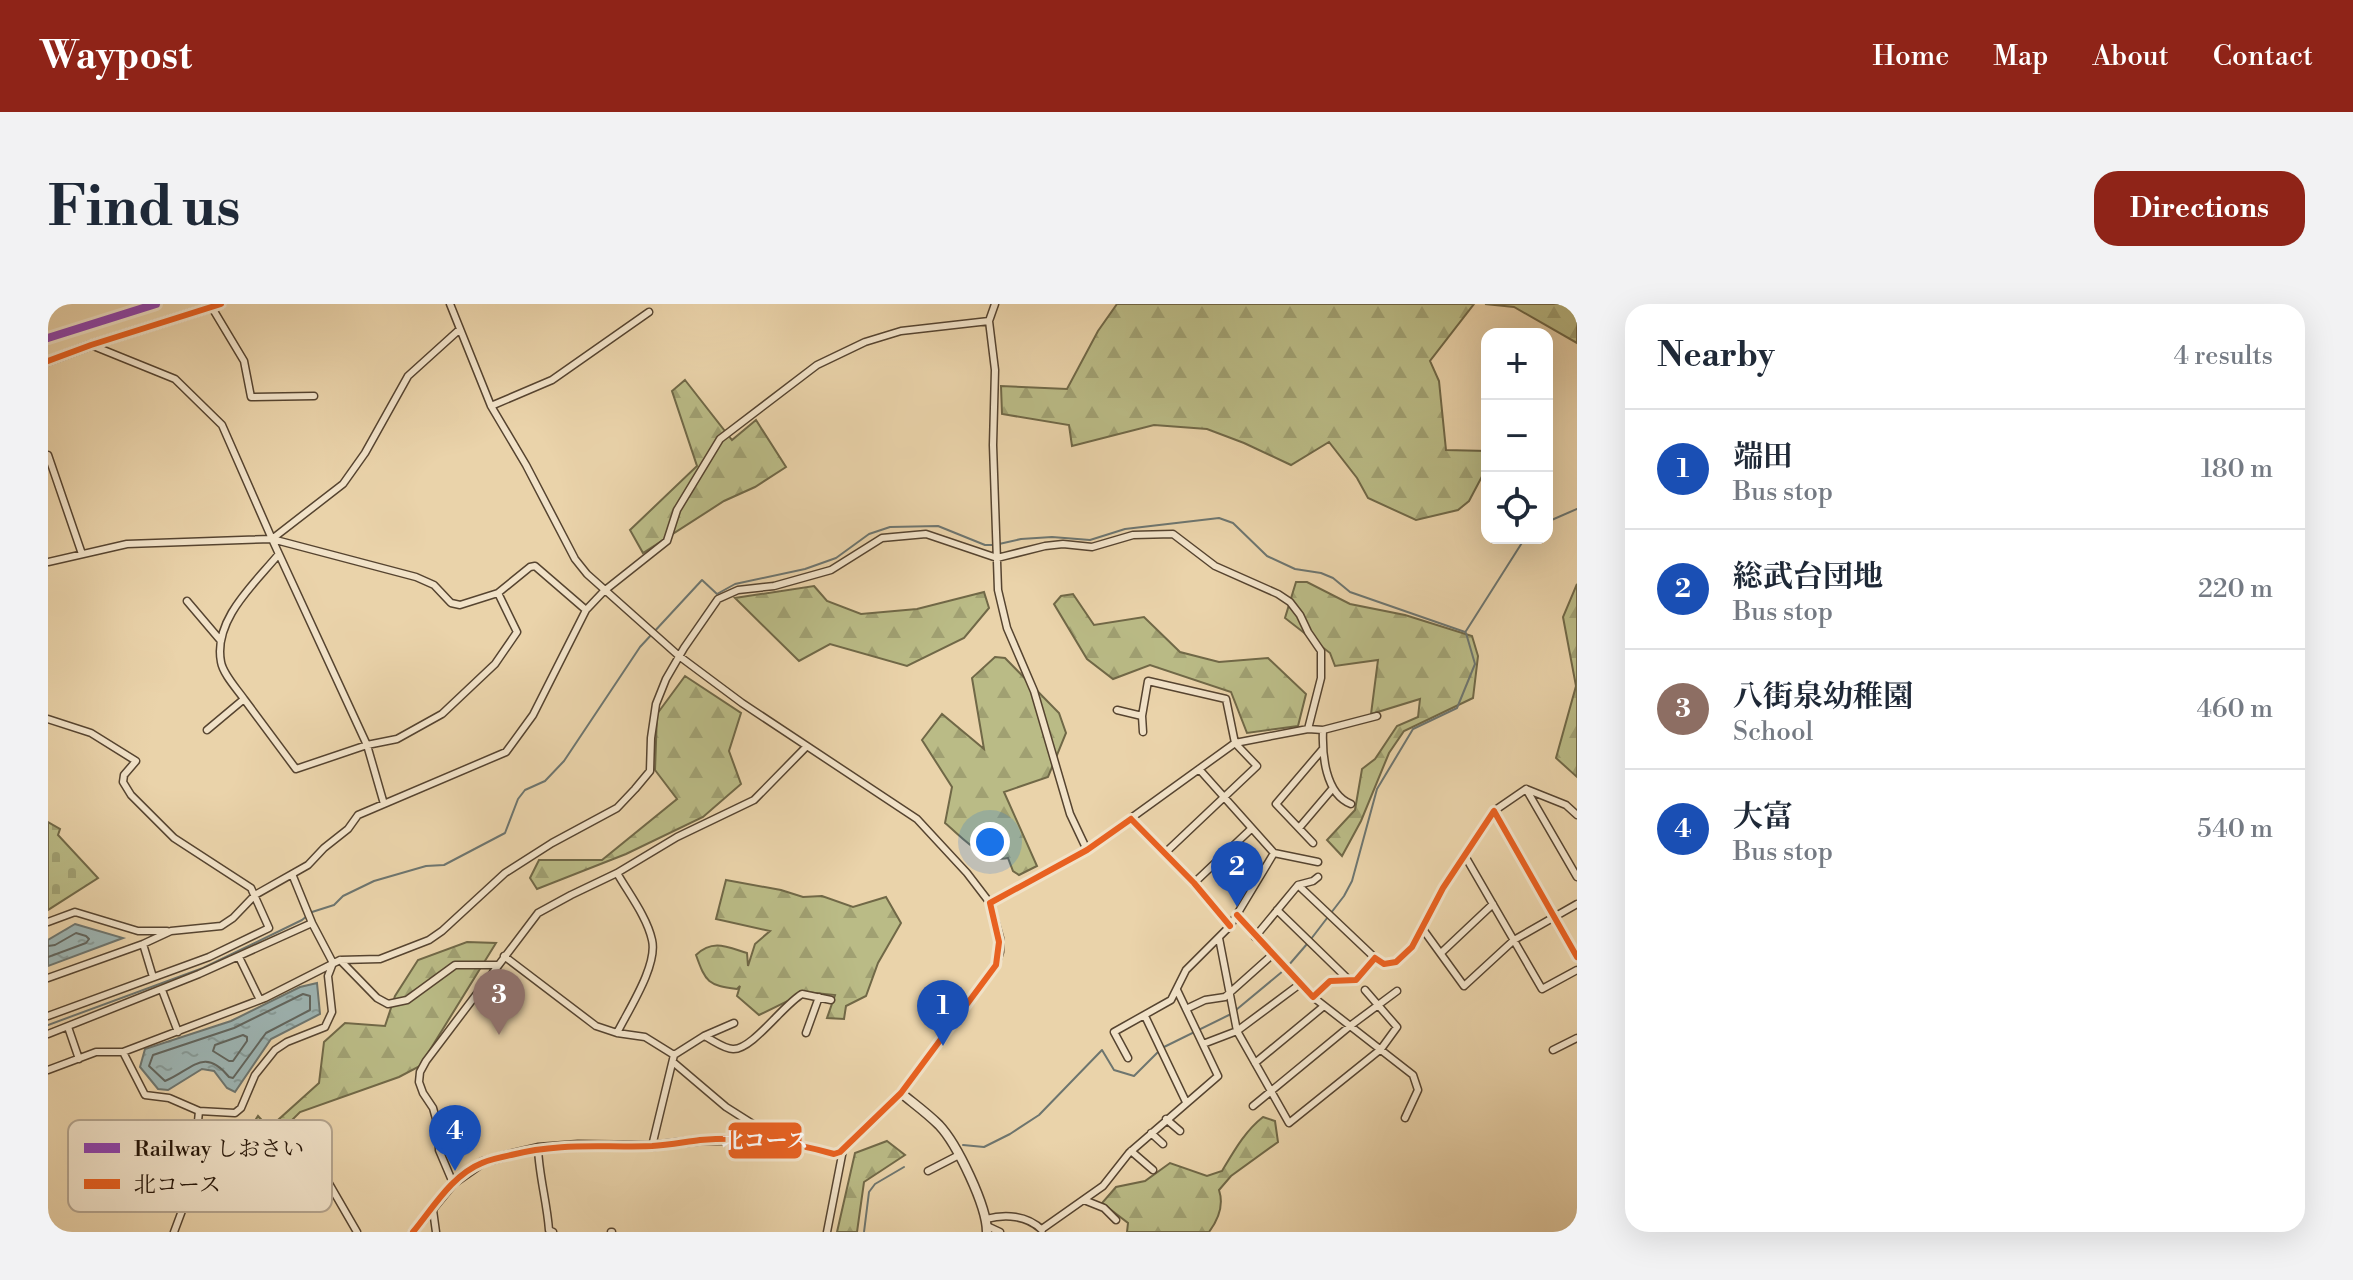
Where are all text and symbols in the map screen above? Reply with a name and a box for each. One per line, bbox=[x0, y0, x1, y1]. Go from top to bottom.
text: Waypost bbox=[40, 33, 192, 80]
text: Home bbox=[1873, 39, 1949, 74]
text: Map bbox=[1993, 39, 2048, 74]
text: About bbox=[2092, 39, 2169, 74]
text: Contact bbox=[2213, 39, 2313, 74]
button: Directions bbox=[2094, 171, 2305, 246]
text: Find us bbox=[48, 173, 241, 243]
map controls bbox=[1481, 328, 1553, 544]
button: + bbox=[1481, 328, 1553, 400]
text: Nearby bbox=[1657, 335, 1775, 377]
text: 4 results bbox=[2174, 340, 2273, 372]
button: − bbox=[1481, 400, 1553, 472]
text: 端田 bbox=[1733, 438, 1793, 476]
text: 1 bbox=[1677, 453, 1689, 485]
text: 180 m bbox=[2201, 453, 2273, 485]
button: locate bbox=[1481, 472, 1553, 544]
text: Bus stop bbox=[1733, 476, 1833, 508]
text: 総武台団地 bbox=[1733, 558, 1883, 596]
text: 2 bbox=[1675, 573, 1691, 605]
text: 220 m bbox=[2198, 573, 2273, 605]
text: Bus stop bbox=[1733, 596, 1833, 628]
text: 八街泉幼稚園 bbox=[1733, 678, 1913, 716]
text: 3 bbox=[1675, 693, 1691, 725]
text: 460 m bbox=[2196, 693, 2273, 725]
text: School bbox=[1733, 716, 1813, 748]
text: 大富 bbox=[1733, 798, 1793, 836]
text: 4 bbox=[1674, 813, 1692, 845]
text: 540 m bbox=[2197, 813, 2273, 845]
your location bbox=[970, 822, 1010, 862]
text: Bus stop bbox=[1733, 836, 1833, 868]
pin: 2 bbox=[1211, 841, 1263, 907]
pin: 3 bbox=[473, 969, 525, 1035]
pin: 1 bbox=[917, 980, 969, 1046]
pin: 4 bbox=[429, 1105, 481, 1171]
legend bbox=[68, 1120, 332, 1212]
line badge: 北コース bbox=[727, 1121, 803, 1160]
text: 北コース bbox=[722, 1128, 808, 1155]
text: Railway しおさい bbox=[134, 1136, 304, 1163]
text: 北コース bbox=[134, 1172, 221, 1199]

